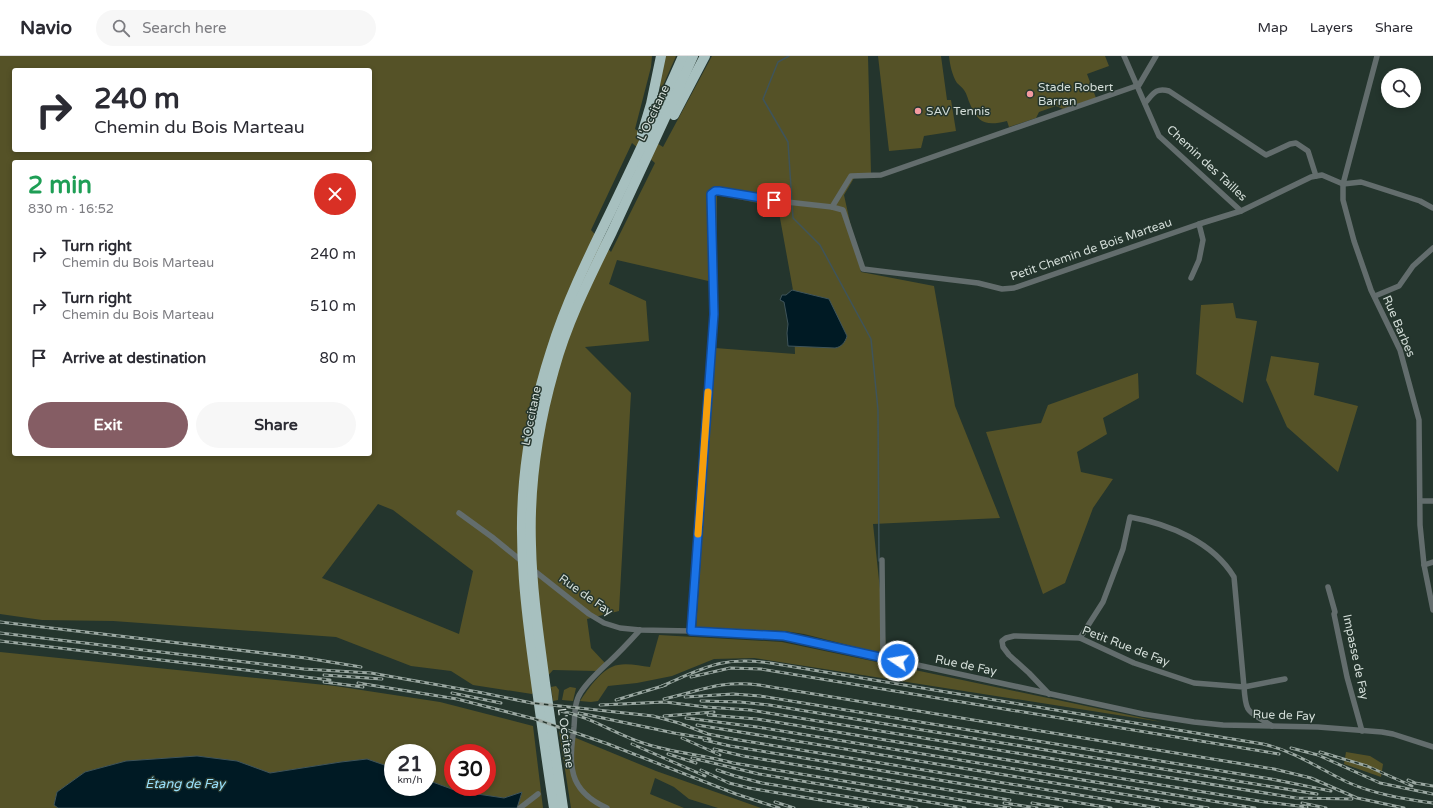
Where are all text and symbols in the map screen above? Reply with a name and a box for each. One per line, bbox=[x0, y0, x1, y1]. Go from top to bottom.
search box bbox=[96, 10, 376, 46]
text: Navio bbox=[20, 17, 72, 39]
icon: search bbox=[110, 17, 132, 39]
text: Search here bbox=[142, 19, 226, 37]
text: Map bbox=[1258, 19, 1288, 36]
text: Layers bbox=[1310, 19, 1353, 36]
text: Share bbox=[1375, 19, 1413, 36]
map controls bbox=[1381, 68, 1421, 108]
button: search bbox=[1381, 68, 1421, 108]
place label: Stade Robert Barran bbox=[1038, 80, 1114, 108]
text: 240 m bbox=[94, 82, 180, 116]
street label: L'Occitane bbox=[634, 83, 672, 143]
icon: right bbox=[28, 84, 80, 136]
marker: Stade Robert Barran bbox=[1025, 89, 1035, 99]
place label: SAV Tennis bbox=[926, 104, 990, 118]
marker: SAV Tennis bbox=[913, 106, 923, 116]
text: Chemin du Bois Marteau bbox=[94, 116, 305, 138]
street label: Chemin des Tailles bbox=[1164, 122, 1250, 204]
text: 2 min bbox=[28, 171, 92, 200]
button: close bbox=[314, 173, 356, 215]
pin bbox=[757, 183, 791, 217]
icon: arrive bbox=[763, 189, 785, 211]
text: 830 m · 16:52 bbox=[28, 201, 114, 217]
street label: Petit Chemin de Bois Marteau bbox=[1008, 215, 1174, 283]
text: Turn right bbox=[62, 237, 132, 255]
icon: right bbox=[28, 243, 50, 265]
text: 240 m bbox=[310, 245, 356, 263]
text: Chemin du Bois Marteau bbox=[62, 255, 214, 271]
text: Turn right bbox=[62, 289, 132, 307]
street label: Rue Barbes bbox=[1380, 293, 1418, 359]
icon: right bbox=[28, 295, 50, 317]
text: 510 m bbox=[310, 297, 356, 315]
text: Chemin du Bois Marteau bbox=[62, 307, 214, 323]
icon: arrive bbox=[28, 347, 50, 369]
text: Arrive at destination bbox=[62, 349, 206, 367]
text: 80 m bbox=[319, 349, 356, 367]
street label: L'Occitane bbox=[518, 385, 544, 447]
button: Exit bbox=[28, 402, 188, 448]
button: Share bbox=[196, 402, 356, 448]
street label: Rue de Fay bbox=[556, 571, 616, 619]
street label: Impasse de Fay bbox=[1340, 613, 1372, 702]
street label: Petit Rue de Fay bbox=[1080, 623, 1172, 669]
position arrow bbox=[877, 640, 919, 682]
street label: Rue de Fay bbox=[934, 652, 999, 678]
street label: L'Occitane bbox=[555, 707, 577, 769]
street label: Rue de Fay bbox=[1252, 707, 1316, 723]
speed limit sign: 30 bbox=[444, 744, 496, 796]
text: 21 bbox=[397, 753, 423, 777]
text: km/h bbox=[397, 774, 423, 786]
water label: Étang de Fay bbox=[145, 776, 227, 792]

